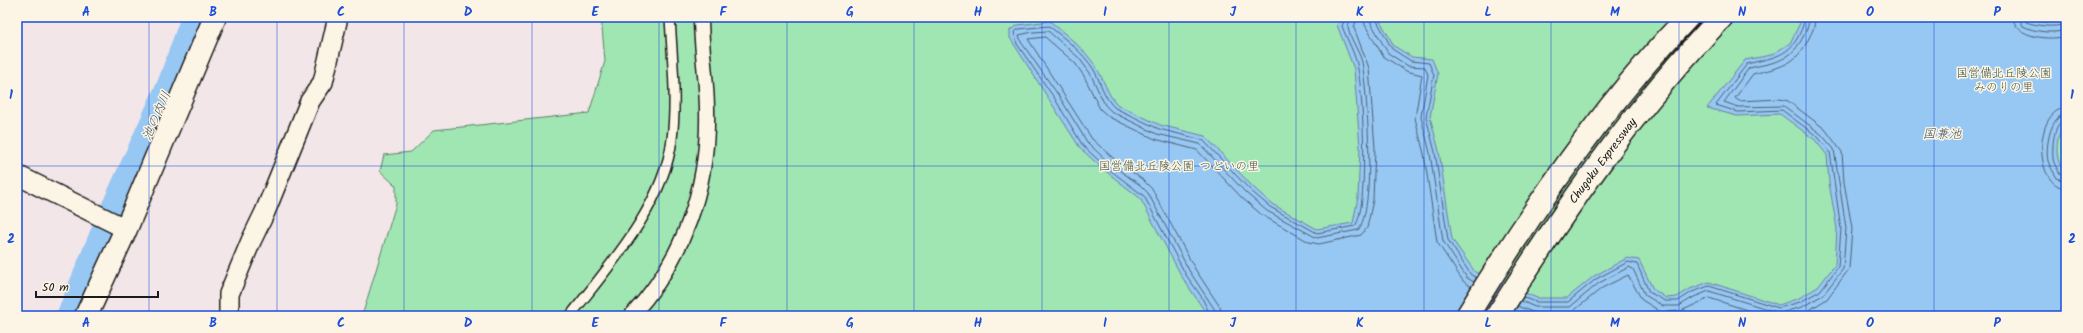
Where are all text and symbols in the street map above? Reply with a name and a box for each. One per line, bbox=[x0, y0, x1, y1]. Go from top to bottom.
text: A bbox=[82, 2, 90, 23]
text: B bbox=[209, 2, 217, 23]
text: C bbox=[337, 2, 345, 23]
text: D bbox=[464, 2, 473, 23]
text: E bbox=[591, 2, 599, 23]
text: F bbox=[719, 2, 727, 23]
text: G bbox=[846, 2, 854, 23]
text: H bbox=[974, 2, 983, 23]
text: I bbox=[1103, 2, 1107, 23]
text: J bbox=[1230, 2, 1237, 23]
text: K bbox=[1356, 2, 1364, 23]
text: L bbox=[1484, 2, 1492, 23]
text: M bbox=[1610, 2, 1620, 23]
text: N bbox=[1738, 2, 1747, 23]
text: O bbox=[1866, 2, 1874, 23]
text: P bbox=[1993, 2, 2001, 23]
park label: 国営備北丘陵公園 みのりの里 bbox=[1956, 64, 2052, 97]
text: 1 bbox=[9, 85, 13, 106]
text: 1 bbox=[2070, 85, 2074, 106]
water label: 池の内川 bbox=[137, 88, 177, 144]
street label: Chugoku Expressway bbox=[1564, 114, 1642, 208]
water label: 国兼池 bbox=[1922, 124, 1962, 145]
park label: 国営備北丘陵公園 つどいの里 bbox=[1099, 157, 1259, 176]
text: 2 bbox=[7, 229, 15, 250]
text: 2 bbox=[2068, 229, 2076, 250]
scale bar bbox=[36, 273, 158, 299]
text: 50 m bbox=[42, 278, 69, 297]
text: A bbox=[82, 313, 90, 333]
text: B bbox=[209, 313, 217, 333]
text: C bbox=[337, 313, 345, 333]
text: D bbox=[464, 313, 473, 333]
text: E bbox=[591, 313, 599, 333]
text: F bbox=[719, 313, 727, 333]
text: G bbox=[846, 313, 854, 333]
text: H bbox=[974, 313, 983, 333]
text: I bbox=[1103, 313, 1107, 333]
text: J bbox=[1230, 313, 1237, 333]
text: K bbox=[1356, 313, 1364, 333]
text: L bbox=[1484, 313, 1492, 333]
text: M bbox=[1610, 313, 1620, 333]
text: N bbox=[1738, 313, 1747, 333]
text: O bbox=[1866, 313, 1874, 333]
text: P bbox=[1993, 313, 2001, 333]

